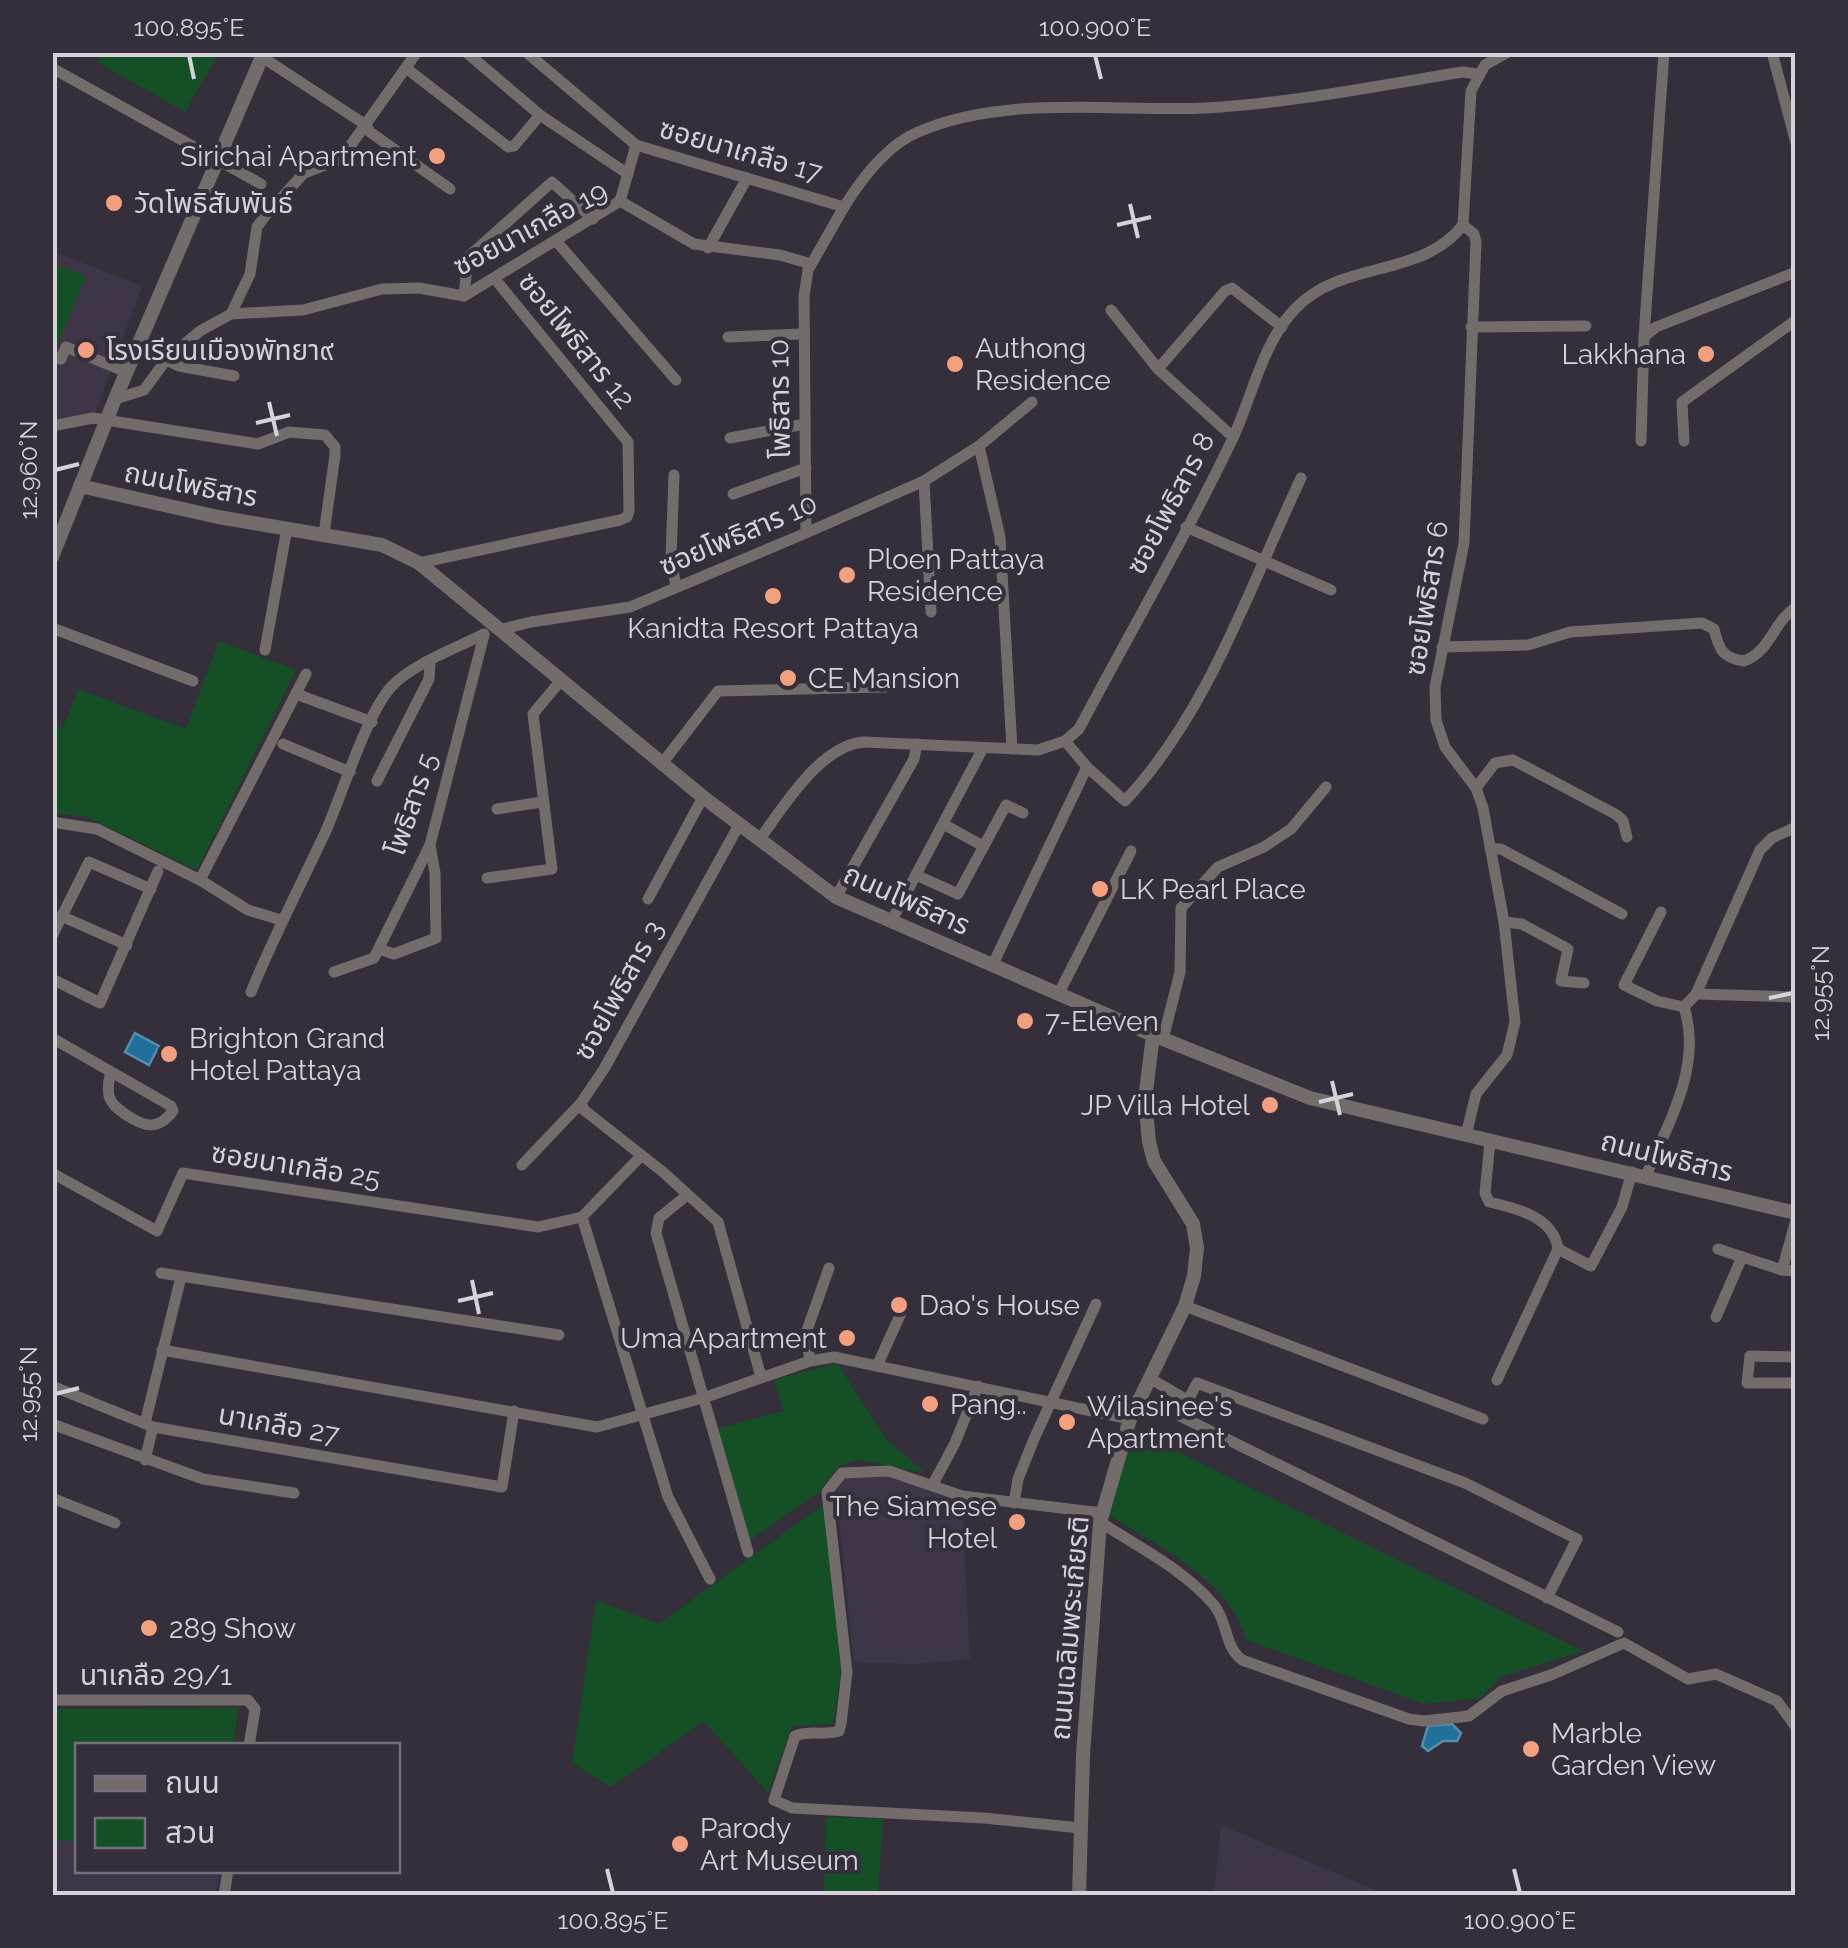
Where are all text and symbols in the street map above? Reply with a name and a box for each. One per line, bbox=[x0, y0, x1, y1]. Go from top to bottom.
text: 100.895°E bbox=[133, 12, 245, 42]
text: 100.900°E bbox=[1039, 12, 1151, 42]
street label: ซอยนาเกลือ 17 bbox=[656, 111, 826, 189]
place label: Sirichai Apartment bbox=[180, 140, 418, 173]
marker: Sirichai Apartment bbox=[426, 145, 448, 167]
street label: ซอยนาเกลือ 19 bbox=[448, 174, 613, 283]
place label: วัดโพธิสัมพันธ์ bbox=[134, 187, 293, 220]
marker: วัดโพธิสัมพันธ์ bbox=[103, 192, 125, 214]
street label: ซอยโพธิสาร 12 bbox=[512, 265, 642, 415]
place label: Authong Residence bbox=[975, 332, 1111, 397]
place label: โรงเรียนเมืองพัทยา๙ bbox=[106, 334, 334, 367]
place label: Lakkhana bbox=[1562, 338, 1686, 371]
marker: โรงเรียนเมืองพัทยา๙ bbox=[75, 339, 97, 361]
street label: โพธิสาร 10 bbox=[762, 339, 797, 459]
marker: Lakkhana bbox=[1695, 343, 1717, 365]
marker: Authong Residence bbox=[944, 353, 966, 375]
text: 12.960°N bbox=[13, 421, 43, 519]
street label: ซอยโพธิสาร 8 bbox=[1119, 427, 1222, 580]
street label: ถนนโพธิสาร bbox=[121, 455, 260, 514]
street label: ซอยโพธิสาร 10 bbox=[654, 486, 822, 583]
street label: ซอยโพธิสาร 6 bbox=[1398, 518, 1455, 678]
place label: Ploen Pattaya Residence bbox=[867, 543, 1045, 608]
marker: Ploen Pattaya Residence bbox=[836, 564, 858, 586]
marker: Kanidta Resort Pattaya bbox=[762, 585, 784, 607]
place label: Kanidta Resort Pattaya bbox=[627, 612, 919, 645]
place label: CE Mansion bbox=[808, 662, 960, 695]
marker: CE Mansion bbox=[777, 667, 799, 689]
street label: โพธิสาร 5 bbox=[379, 749, 444, 860]
street label: ถนนโพธิสาร bbox=[838, 857, 975, 942]
place label: LK Pearl Place bbox=[1120, 873, 1306, 906]
marker: LK Pearl Place bbox=[1089, 878, 1111, 900]
street label: ซอยโพธิสาร 3 bbox=[567, 915, 670, 1066]
text: 12.955°N bbox=[1805, 945, 1835, 1041]
place label: 7-Eleven bbox=[1045, 1005, 1159, 1038]
marker: 7-Eleven bbox=[1014, 1010, 1036, 1032]
place label: Brighton Grand Hotel Pattaya bbox=[189, 1022, 385, 1087]
marker: Brighton Grand Hotel Pattaya bbox=[158, 1043, 180, 1065]
place label: JP Villa Hotel bbox=[1081, 1089, 1250, 1122]
marker: JP Villa Hotel bbox=[1259, 1094, 1281, 1116]
street label: ถนนโพธิสาร bbox=[1597, 1124, 1736, 1189]
street label: ซอยนาเกลือ 25 bbox=[209, 1136, 383, 1195]
place label: Dao's House bbox=[919, 1289, 1080, 1322]
marker: Dao's House bbox=[888, 1294, 910, 1316]
place label: Uma Apartment bbox=[620, 1322, 828, 1355]
marker: Uma Apartment bbox=[836, 1327, 858, 1349]
text: 12.955°N bbox=[13, 1346, 43, 1442]
place label: Pang.. bbox=[950, 1388, 1027, 1421]
place label: Wilasinee's Apartment bbox=[1087, 1390, 1233, 1455]
marker: Pang.. bbox=[919, 1393, 941, 1415]
street label: นาเกลือ 27 bbox=[216, 1398, 342, 1451]
marker: Wilasinee's Apartment bbox=[1056, 1411, 1078, 1433]
place label: The Siamese Hotel bbox=[830, 1490, 997, 1555]
marker: The Siamese Hotel bbox=[1006, 1511, 1028, 1533]
street label: ถนนเฉลิมพระเกียรติ bbox=[1043, 1515, 1096, 1742]
place label: 289 Show bbox=[169, 1612, 296, 1645]
marker: 289 Show bbox=[138, 1617, 160, 1639]
street label: นาเกลือ 29/1 bbox=[80, 1659, 232, 1692]
place label: Marble Garden View bbox=[1551, 1717, 1716, 1782]
marker: Marble Garden View bbox=[1520, 1738, 1542, 1760]
legend bbox=[75, 1743, 400, 1873]
text: ถนน bbox=[165, 1765, 220, 1800]
place label: Parody Art Museum bbox=[700, 1812, 859, 1877]
text: สวน bbox=[165, 1815, 215, 1850]
marker: Parody Art Museum bbox=[669, 1833, 691, 1855]
text: 100.895°E bbox=[557, 1905, 669, 1935]
text: 100.900°E bbox=[1464, 1905, 1576, 1935]

